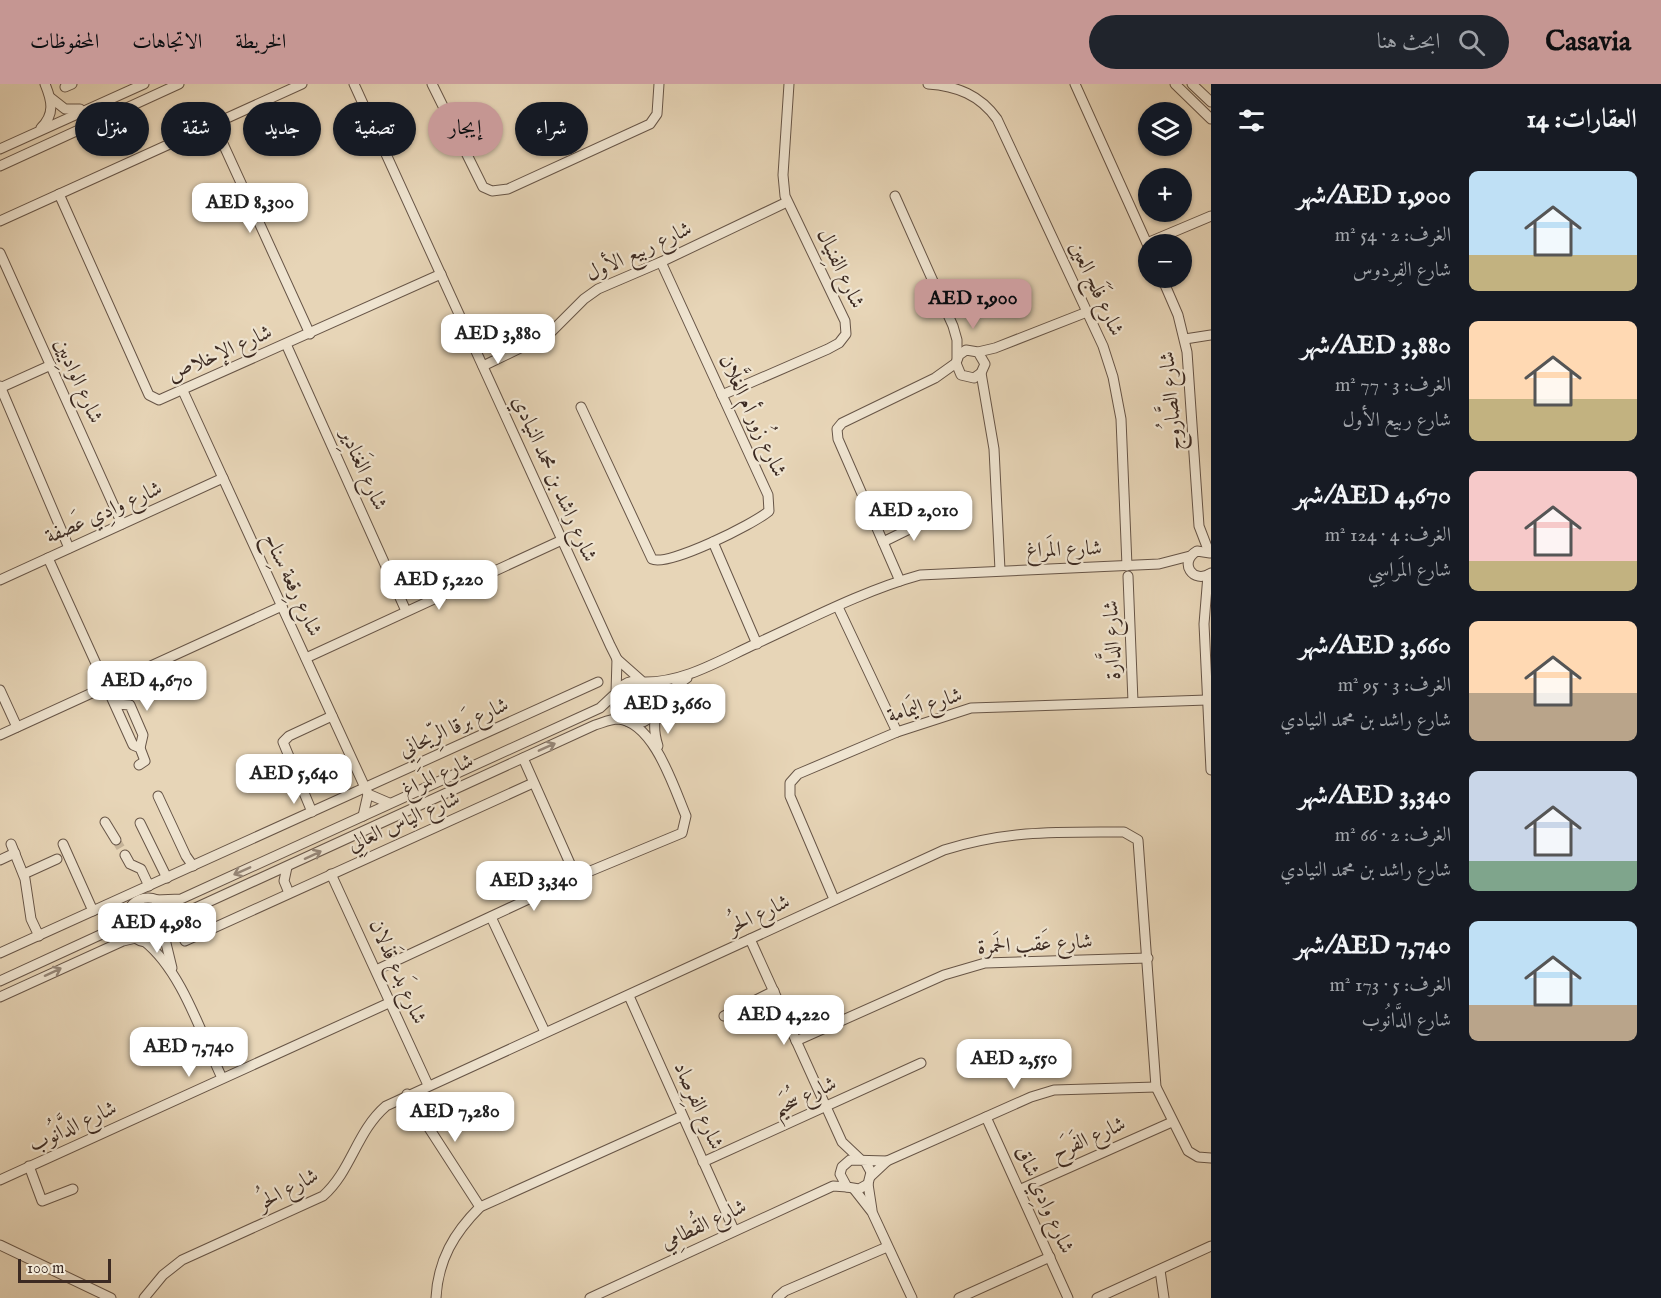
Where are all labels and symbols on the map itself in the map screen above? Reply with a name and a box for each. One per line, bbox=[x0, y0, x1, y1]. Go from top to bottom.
pin: AED 8,300 bbox=[181, 183, 319, 234]
street label: شارع ربيع الأول bbox=[580, 213, 698, 292]
street label: شارع الفِنيال bbox=[807, 225, 870, 314]
street label: شارع فَلَج العين bbox=[1059, 236, 1132, 342]
pin: AED 1,900 bbox=[904, 279, 1042, 330]
pin: AED 3,880 bbox=[429, 314, 567, 365]
street label: شارع الإخلاص bbox=[163, 319, 278, 392]
street label: شارع الوادِيين bbox=[45, 334, 109, 429]
street label: شارع زُور أم الغلَّان bbox=[709, 348, 798, 483]
street label: شارع الصَّارُوج bbox=[1148, 350, 1194, 452]
street label: شارع راشد بن محمد النيادي bbox=[502, 392, 603, 568]
street label: شارع الغَنادِير bbox=[330, 422, 396, 516]
street label: شارع وادِي عَصفة bbox=[40, 472, 168, 554]
pin: AED 2,010 bbox=[845, 491, 983, 542]
street label: شارع رِقعة سِناح bbox=[253, 529, 328, 643]
street label: شارع المَراغ bbox=[1025, 532, 1103, 568]
pin: AED 5,220 bbox=[370, 560, 508, 611]
street label: شارع الدَّارة bbox=[1092, 600, 1131, 680]
pin: AED 4,670 bbox=[78, 661, 216, 712]
street label: شارع اليَمامة bbox=[883, 679, 967, 733]
pin: AED 3,660 bbox=[599, 684, 737, 735]
street label: شارع بَرقا الرِّيحانِي bbox=[394, 689, 515, 768]
one-way arrow bbox=[538, 740, 556, 752]
street label: شارع المَراغ bbox=[397, 745, 479, 807]
pin: AED 5,640 bbox=[225, 754, 363, 805]
street label: شارع الياس العالِي bbox=[343, 785, 466, 862]
one-way arrow bbox=[303, 848, 321, 860]
pin: AED 3,340 bbox=[465, 861, 603, 912]
one-way arrow bbox=[233, 866, 251, 877]
street label: شارع الحُر bbox=[719, 883, 796, 945]
pin: AED 4,980 bbox=[88, 903, 226, 954]
street label: شارع بَدع قَذلان bbox=[359, 914, 435, 1030]
street label: شارع عَقب الحَمرة bbox=[977, 926, 1093, 964]
one-way arrow bbox=[44, 966, 62, 978]
pin: AED 4,220 bbox=[715, 995, 853, 1046]
pin: AED 7,740 bbox=[120, 1027, 258, 1078]
pin: AED 2,550 bbox=[945, 1039, 1083, 1090]
street label: شارع الفِرصاد bbox=[664, 1058, 729, 1155]
street label: شارع سُحَيم bbox=[766, 1065, 844, 1129]
street label: شارع الدَّانُوب bbox=[22, 1089, 123, 1162]
pin: AED 7,280 bbox=[386, 1092, 524, 1143]
street label: شارع الفَرَح bbox=[1047, 1108, 1132, 1171]
street label: شارع وادِي شاق bbox=[1005, 1142, 1080, 1259]
street label: شارع الحُر bbox=[248, 1157, 325, 1221]
street label: شارع القُطامِي bbox=[654, 1188, 753, 1259]
scale bar bbox=[18, 1256, 111, 1284]

